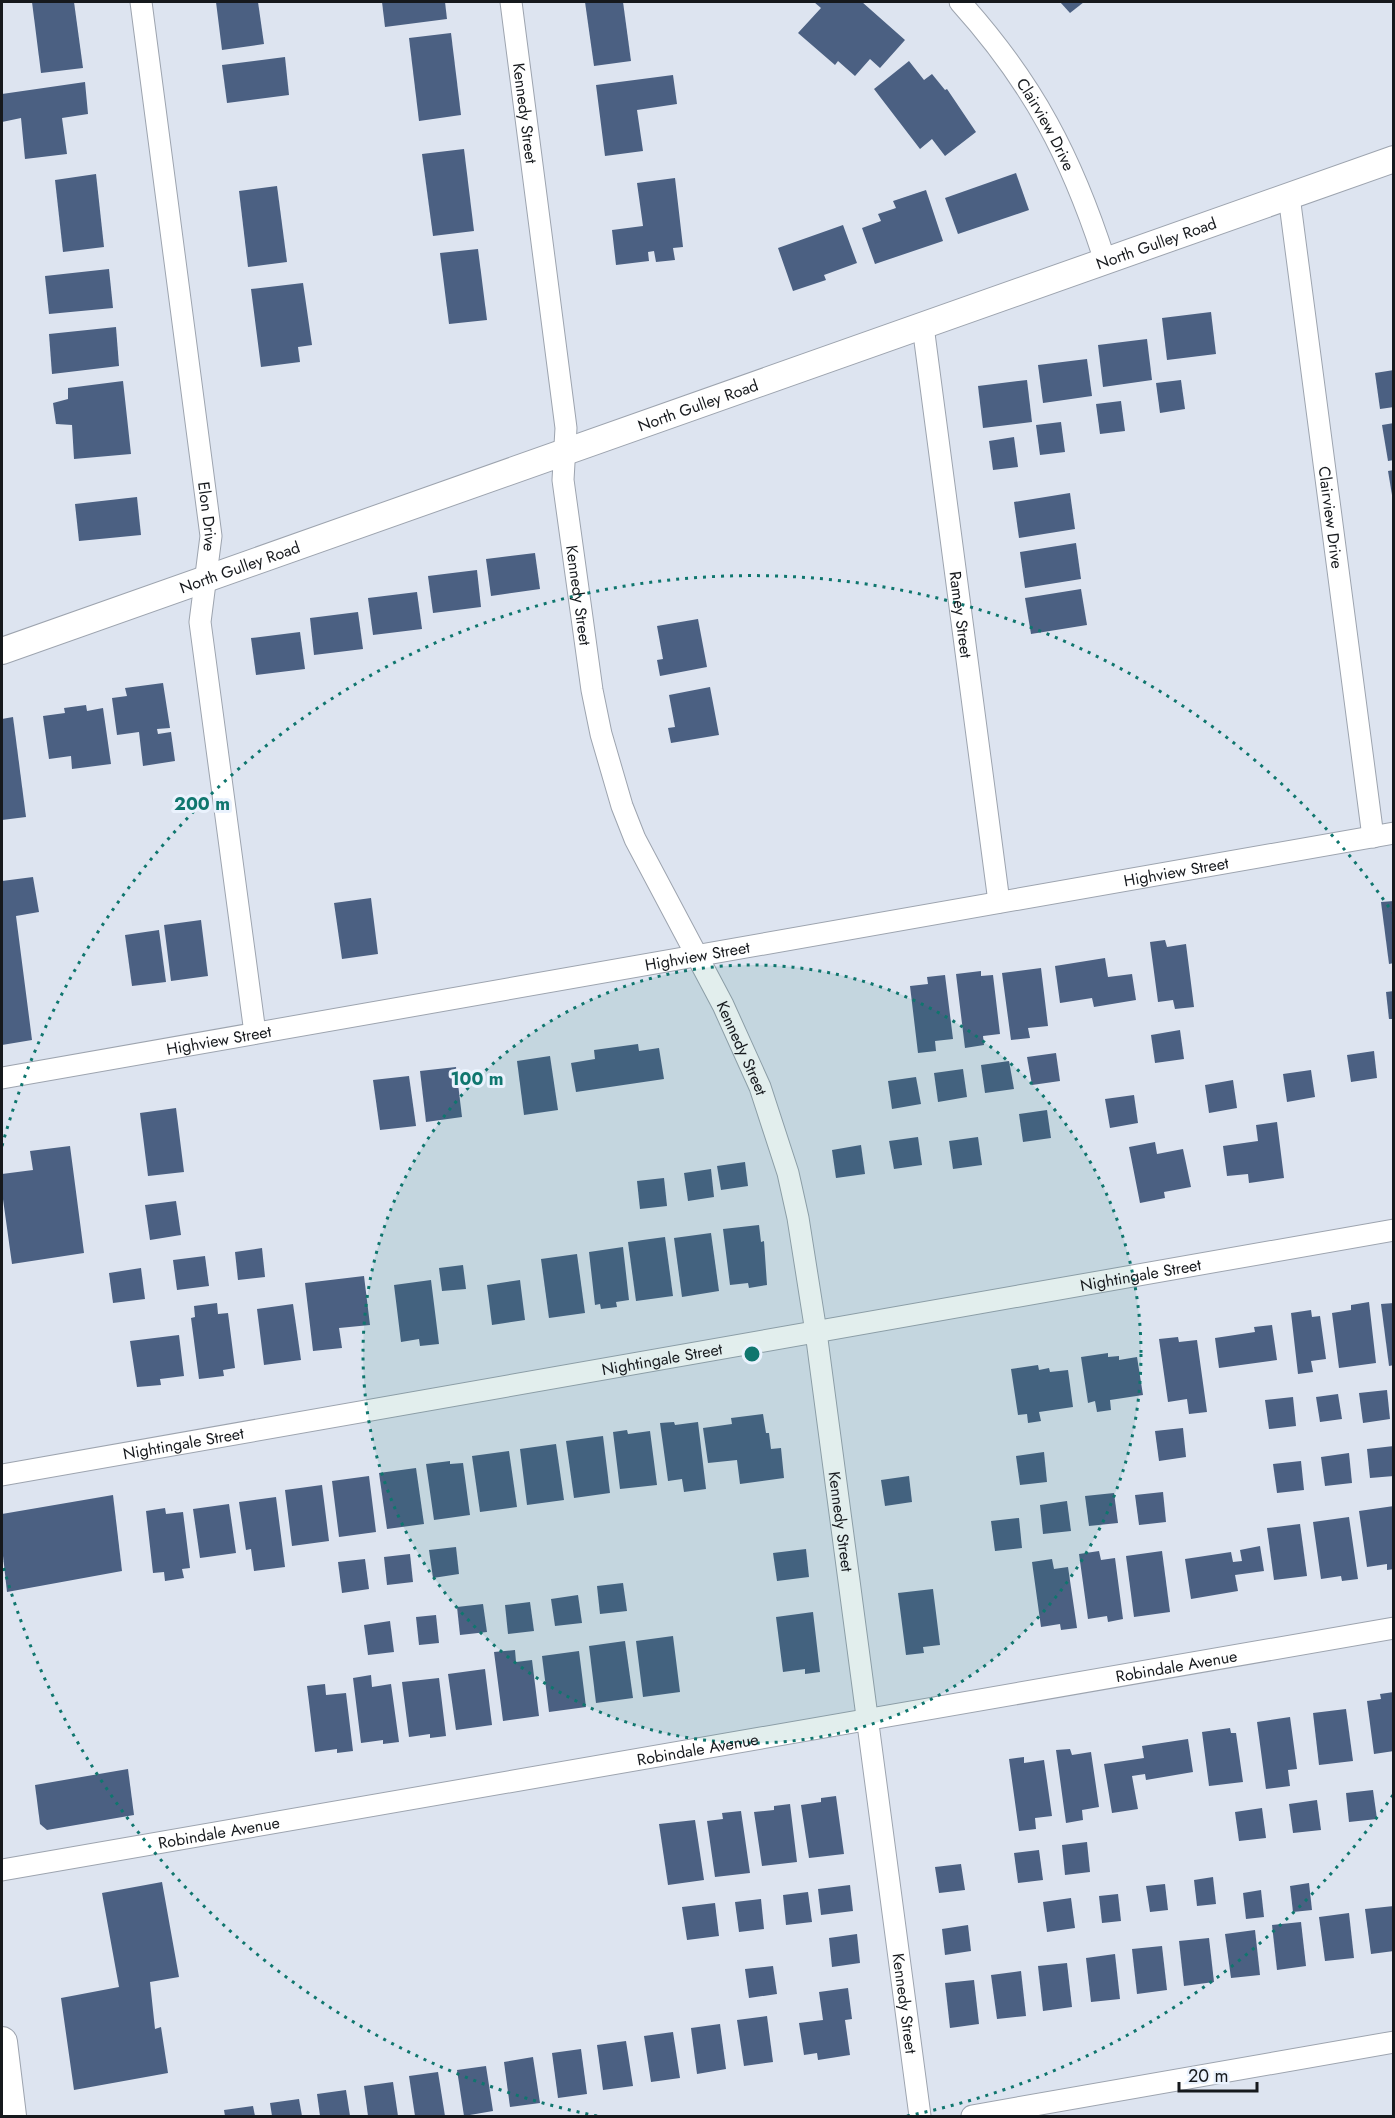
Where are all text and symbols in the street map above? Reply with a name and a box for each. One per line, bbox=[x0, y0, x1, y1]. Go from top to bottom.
street label: Kennedy Street bbox=[507, 61, 543, 165]
street label: Clairview Drive bbox=[1011, 73, 1081, 174]
street label: North Gulley Road bbox=[1093, 211, 1219, 275]
street label: North Gulley Road bbox=[634, 373, 761, 437]
street label: Clairview Drive bbox=[1313, 465, 1349, 570]
street label: Elon Drive bbox=[192, 480, 222, 553]
street label: North Gulley Road bbox=[176, 535, 303, 599]
street label: Kennedy Street bbox=[561, 544, 597, 647]
street label: Ramey Street bbox=[944, 570, 978, 659]
text: 200 m bbox=[174, 791, 230, 817]
street label: Highview Street bbox=[1122, 851, 1230, 892]
street label: Highview Street bbox=[643, 935, 752, 976]
street label: Kennedy Street bbox=[711, 997, 773, 1098]
street label: Highview Street bbox=[164, 1019, 273, 1060]
text: 100 m bbox=[450, 1066, 504, 1092]
street label: Nightingale Street bbox=[1078, 1253, 1203, 1297]
street label: Nightingale Street bbox=[600, 1337, 724, 1381]
centre of rings bbox=[742, 1344, 762, 1364]
street label: Nightingale Street bbox=[121, 1421, 246, 1465]
street label: Kennedy Street bbox=[823, 1470, 859, 1573]
street label: Robindale Avenue bbox=[1114, 1644, 1239, 1688]
street label: Robindale Avenue bbox=[635, 1727, 760, 1771]
street label: Robindale Avenue bbox=[156, 1810, 281, 1854]
street label: Kennedy Street bbox=[887, 1952, 923, 2055]
scale bar bbox=[1179, 2055, 1257, 2093]
text: 20 m bbox=[1188, 2063, 1228, 2089]

